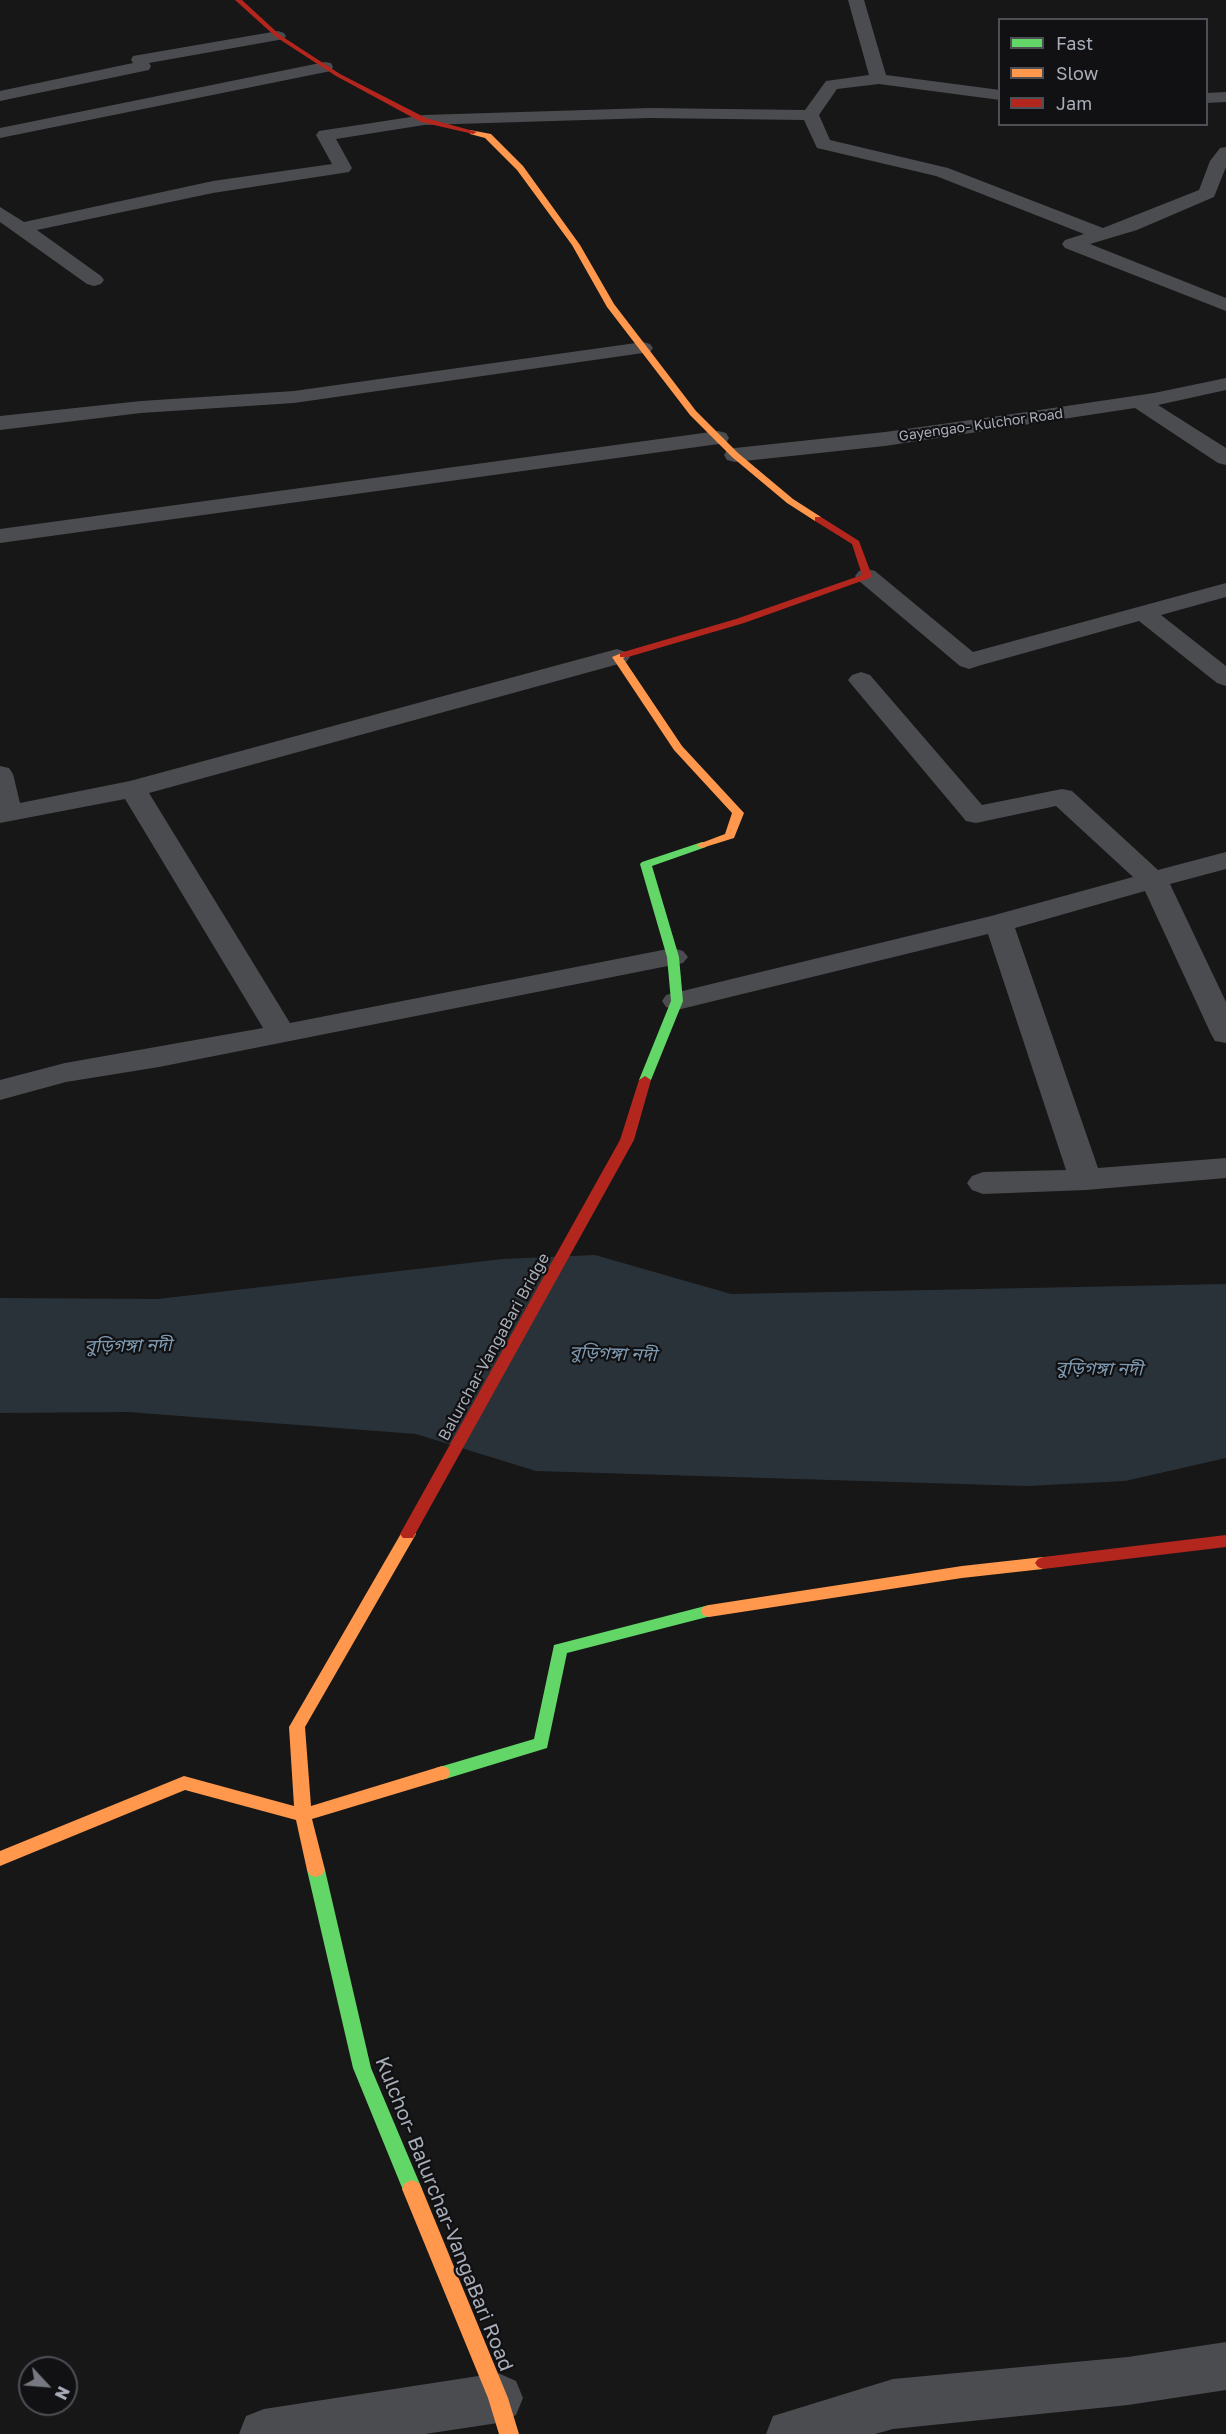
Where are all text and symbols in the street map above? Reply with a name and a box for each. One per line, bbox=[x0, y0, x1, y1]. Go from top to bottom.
legend bbox=[998, 18, 1208, 126]
text: Fast bbox=[1056, 32, 1093, 54]
text: Slow bbox=[1056, 62, 1098, 84]
text: Jam bbox=[1056, 92, 1092, 114]
street label: Gayengao- Kulchor Road bbox=[898, 405, 1064, 445]
street label: Balurchar-VangaBari Bridge bbox=[434, 1250, 554, 1444]
water label: বুড়িগঙ্গা নদী bbox=[84, 1334, 172, 1358]
water label: বুড়িগঙ্গা নদী bbox=[569, 1342, 657, 1366]
water label: বুড়িগঙ্গা নদী bbox=[1055, 1357, 1143, 1381]
street label: Kulchor- Balurchar-VangaBari Road bbox=[370, 2053, 518, 2375]
north arrow bbox=[18, 2356, 78, 2416]
text: N bbox=[51, 2383, 74, 2403]

